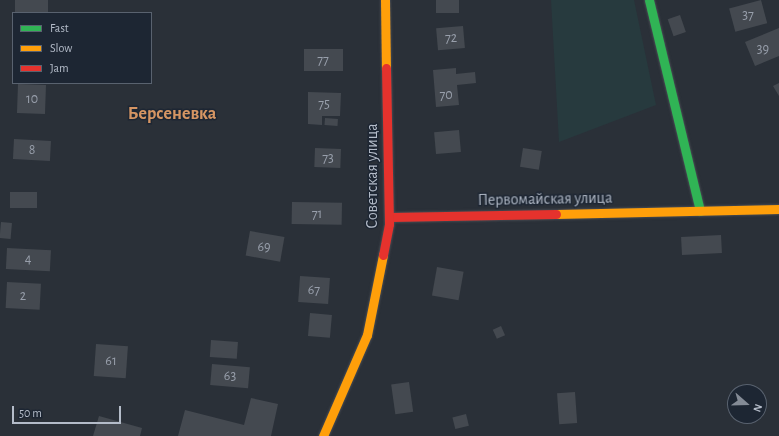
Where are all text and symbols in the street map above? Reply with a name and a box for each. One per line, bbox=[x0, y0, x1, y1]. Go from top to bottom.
house number: 37 bbox=[742, 7, 754, 23]
legend bbox=[12, 12, 152, 84]
text: Fast bbox=[50, 22, 69, 34]
house number: 72 bbox=[445, 30, 457, 46]
house number: 39 bbox=[757, 41, 769, 57]
text: Slow bbox=[50, 42, 72, 54]
house number: 77 bbox=[317, 52, 329, 68]
text: Jam bbox=[50, 62, 69, 74]
house number: 70 bbox=[439, 87, 453, 103]
house number: 10 bbox=[26, 91, 38, 107]
house number: 75 bbox=[318, 96, 330, 112]
district label: Берсеневка bbox=[128, 103, 216, 125]
street label: Советская улица bbox=[362, 123, 382, 229]
house number: 8 bbox=[29, 142, 35, 158]
house number: 73 bbox=[322, 150, 334, 166]
street label: Первомайская улица bbox=[477, 188, 613, 210]
house number: 71 bbox=[312, 206, 322, 222]
house number: 69 bbox=[257, 239, 271, 255]
house number: 4 bbox=[25, 251, 31, 267]
house number: 67 bbox=[308, 282, 320, 298]
house number: 2 bbox=[20, 288, 26, 304]
house number: 61 bbox=[105, 353, 117, 369]
house number: 63 bbox=[224, 368, 236, 384]
north arrow bbox=[727, 384, 767, 424]
scale bar bbox=[14, 398, 123, 424]
text: N bbox=[751, 402, 764, 413]
text: 50 m bbox=[19, 407, 42, 419]

